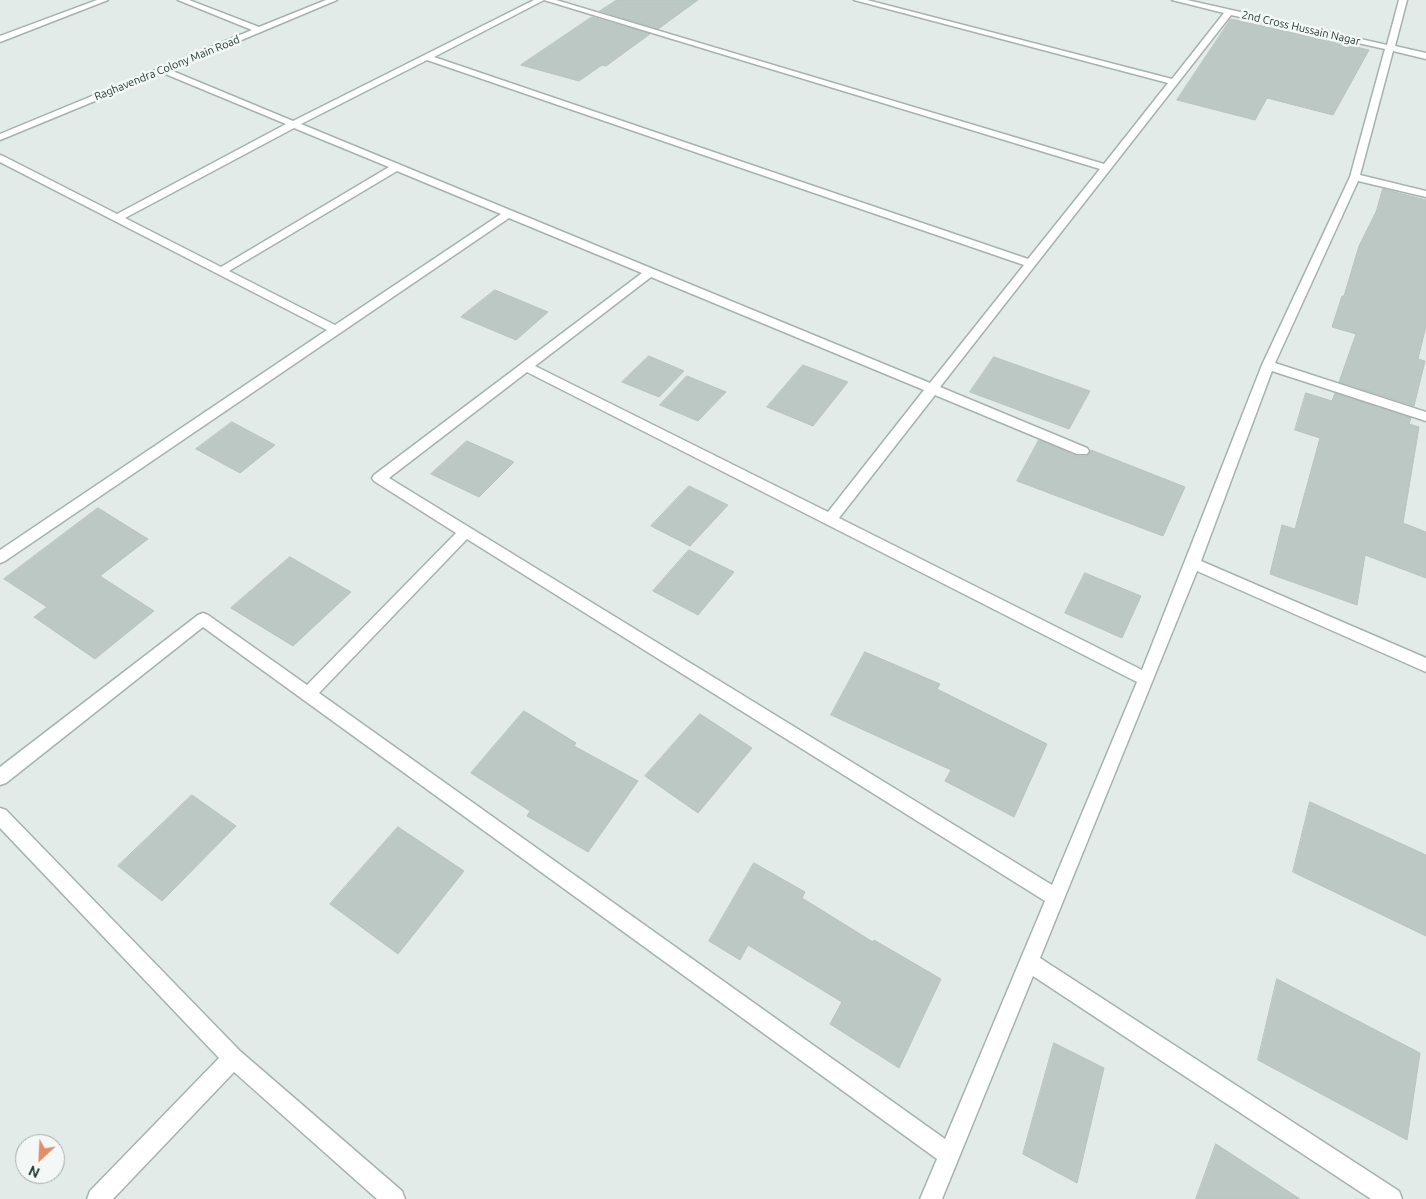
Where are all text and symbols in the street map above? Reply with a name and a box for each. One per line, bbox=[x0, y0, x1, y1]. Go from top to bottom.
street label: 2nd Cross Hussain Nagar bbox=[1241, 8, 1361, 48]
street label: Raghavendra Colony Main Road bbox=[92, 33, 242, 103]
north arrow bbox=[15, 1134, 65, 1184]
text: N bbox=[26, 1162, 42, 1181]

